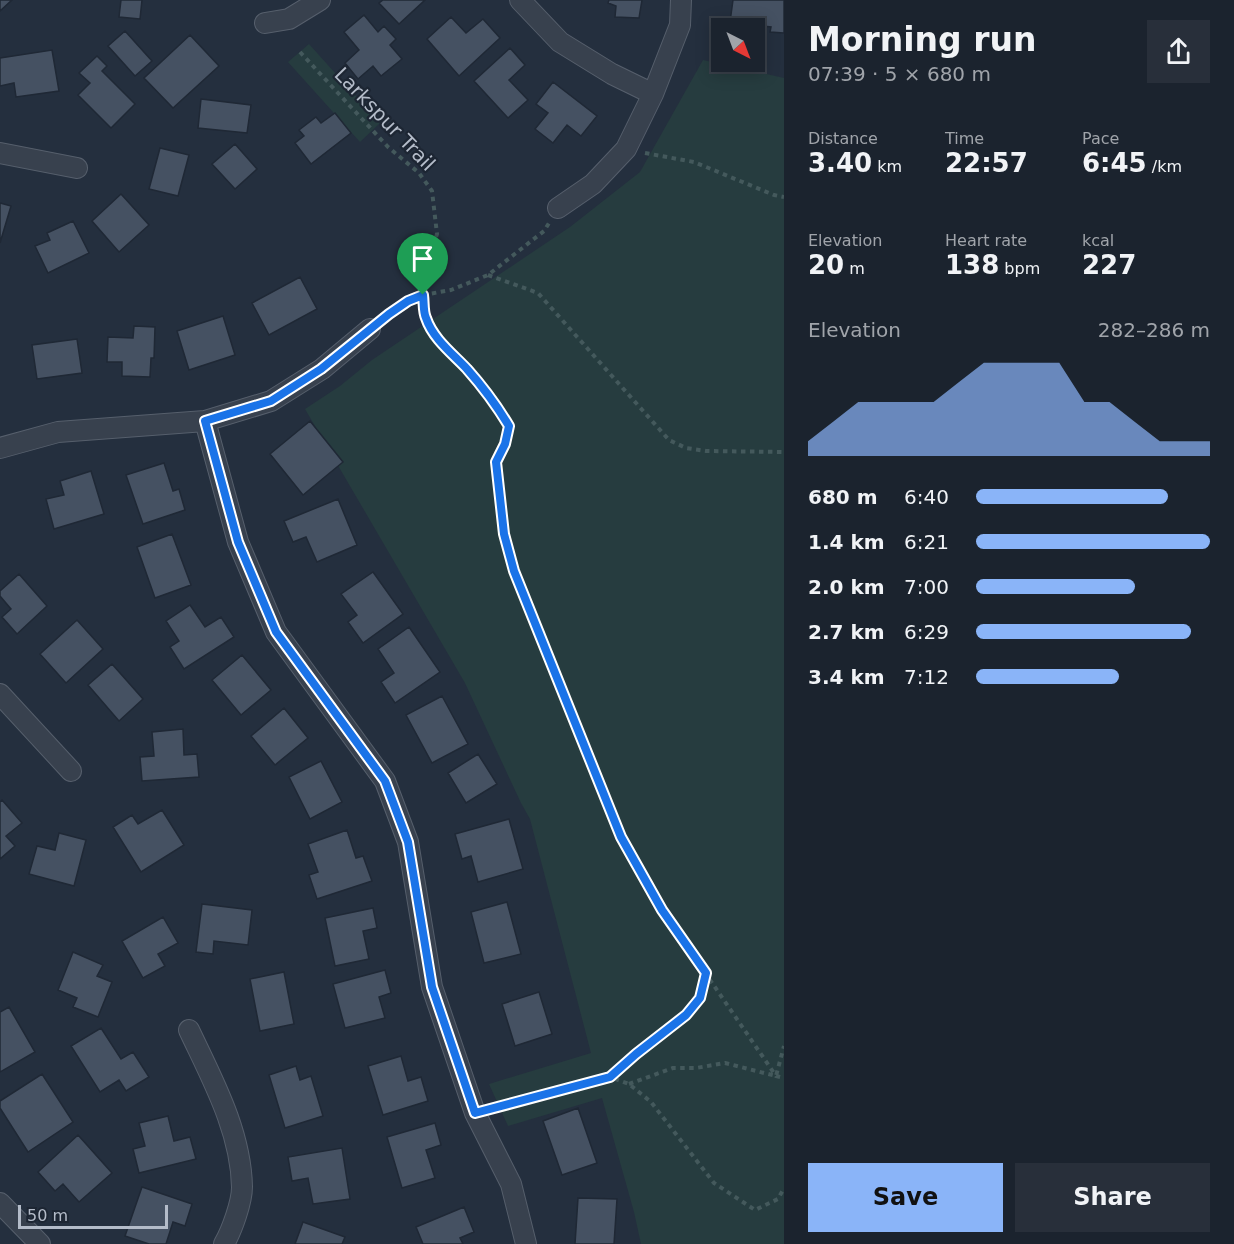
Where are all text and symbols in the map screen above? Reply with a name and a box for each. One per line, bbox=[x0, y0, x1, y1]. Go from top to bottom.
north arrow bbox=[711, 18, 765, 72]
map controls bbox=[711, 18, 765, 72]
text: Morning run bbox=[808, 20, 1036, 59]
button: share bbox=[1147, 20, 1210, 83]
street label: Larkspur Trail bbox=[330, 62, 440, 176]
text: 07:39 · 5 × 680 m bbox=[808, 62, 991, 86]
text: Distance bbox=[808, 129, 878, 148]
text: Time bbox=[945, 129, 984, 148]
text: Pace bbox=[1082, 129, 1119, 148]
text: 3.40 bbox=[808, 148, 872, 178]
text: 22:57 bbox=[945, 148, 1028, 178]
text: 6:45 bbox=[1082, 148, 1147, 178]
text: km bbox=[872, 157, 902, 176]
text: /km bbox=[1147, 157, 1182, 176]
text: Elevation bbox=[808, 231, 882, 250]
text: Heart rate bbox=[945, 231, 1027, 250]
text: kcal bbox=[1082, 231, 1114, 250]
pin bbox=[397, 233, 448, 295]
icon: arrive bbox=[406, 242, 439, 275]
text: 20 bbox=[808, 250, 844, 280]
text: 138 bbox=[945, 250, 999, 280]
text: 227 bbox=[1082, 250, 1136, 280]
text: m bbox=[844, 259, 865, 278]
text: bpm bbox=[999, 259, 1040, 278]
text: Elevation bbox=[808, 318, 901, 342]
text: 282–286 m bbox=[1098, 318, 1210, 342]
text: 680 m bbox=[808, 485, 878, 509]
text: 6:40 bbox=[904, 485, 949, 509]
text: 1.4 km bbox=[808, 530, 885, 554]
text: 6:21 bbox=[904, 530, 949, 554]
text: 2.0 km bbox=[808, 575, 885, 599]
text: 7:00 bbox=[904, 575, 949, 599]
text: 2.7 km bbox=[808, 620, 885, 644]
text: 6:29 bbox=[904, 620, 949, 644]
text: 3.4 km bbox=[808, 665, 885, 689]
text: 7:12 bbox=[904, 665, 949, 689]
button: Save bbox=[808, 1163, 1003, 1232]
button: Share bbox=[1015, 1163, 1210, 1232]
scale bar bbox=[18, 1202, 168, 1230]
text: 50 m bbox=[27, 1206, 68, 1225]

